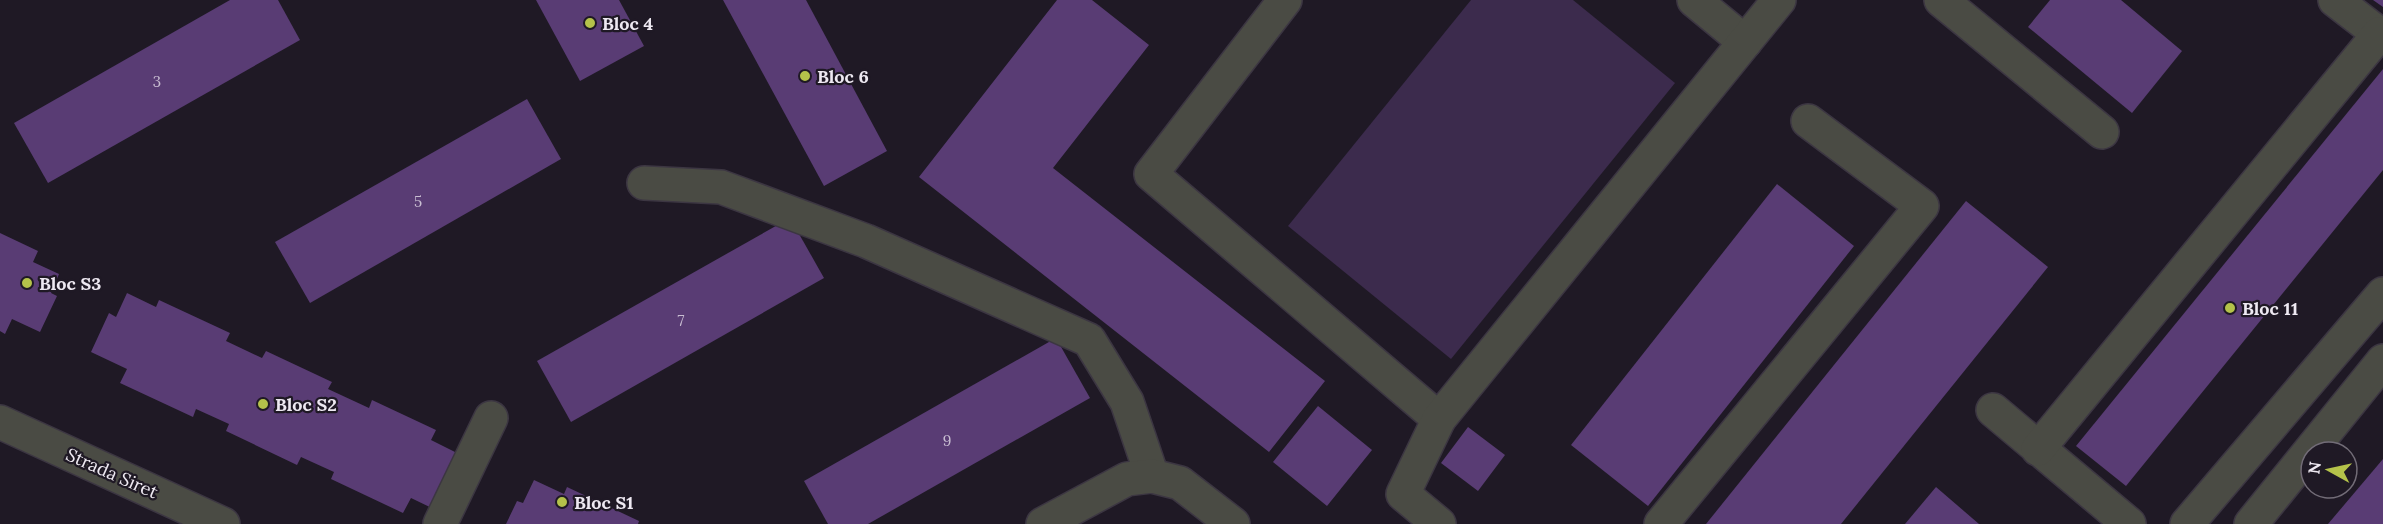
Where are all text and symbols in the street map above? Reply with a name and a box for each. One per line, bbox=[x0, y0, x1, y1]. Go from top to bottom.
place label: Bloc 4 bbox=[602, 12, 654, 35]
marker: Bloc 4 bbox=[583, 16, 597, 30]
place label: Bloc 6 bbox=[817, 65, 869, 88]
marker: Bloc 6 bbox=[798, 69, 812, 83]
house number: 3 bbox=[153, 72, 161, 91]
house number: 5 bbox=[414, 192, 422, 211]
place label: Bloc S3 bbox=[39, 272, 101, 295]
marker: Bloc S3 bbox=[20, 276, 34, 290]
place label: Bloc 11 bbox=[2242, 297, 2298, 320]
marker: Bloc 11 bbox=[2223, 301, 2237, 315]
house number: 7 bbox=[678, 311, 685, 330]
place label: Bloc S2 bbox=[275, 393, 337, 416]
marker: Bloc S2 bbox=[256, 397, 270, 411]
house number: 9 bbox=[943, 431, 951, 450]
north arrow bbox=[2299, 440, 2359, 500]
street label: Strada Siret bbox=[62, 443, 162, 504]
text: N bbox=[2303, 460, 2325, 475]
place label: Bloc S1 bbox=[574, 491, 634, 514]
marker: Bloc S1 bbox=[555, 495, 569, 509]

